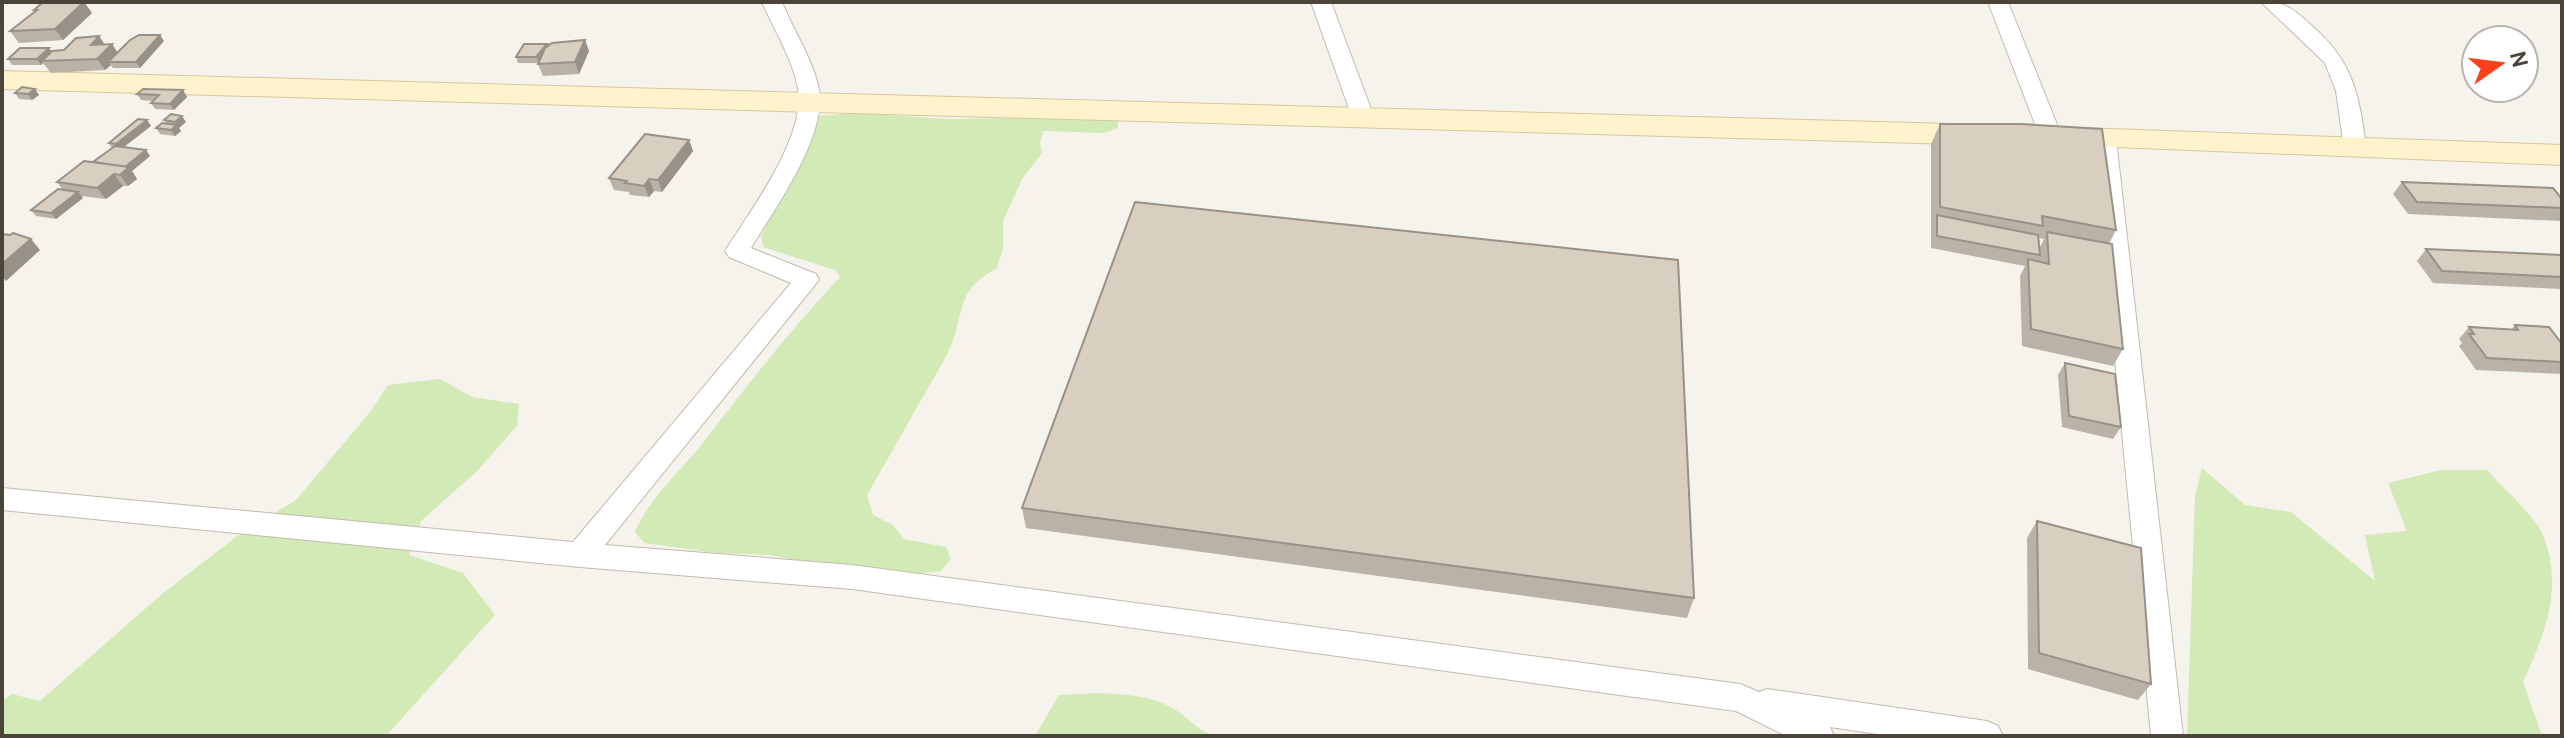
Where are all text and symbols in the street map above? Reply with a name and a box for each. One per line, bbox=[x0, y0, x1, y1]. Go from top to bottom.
north arrow bbox=[2460, 24, 2540, 104]
text: N bbox=[2504, 48, 2534, 70]

